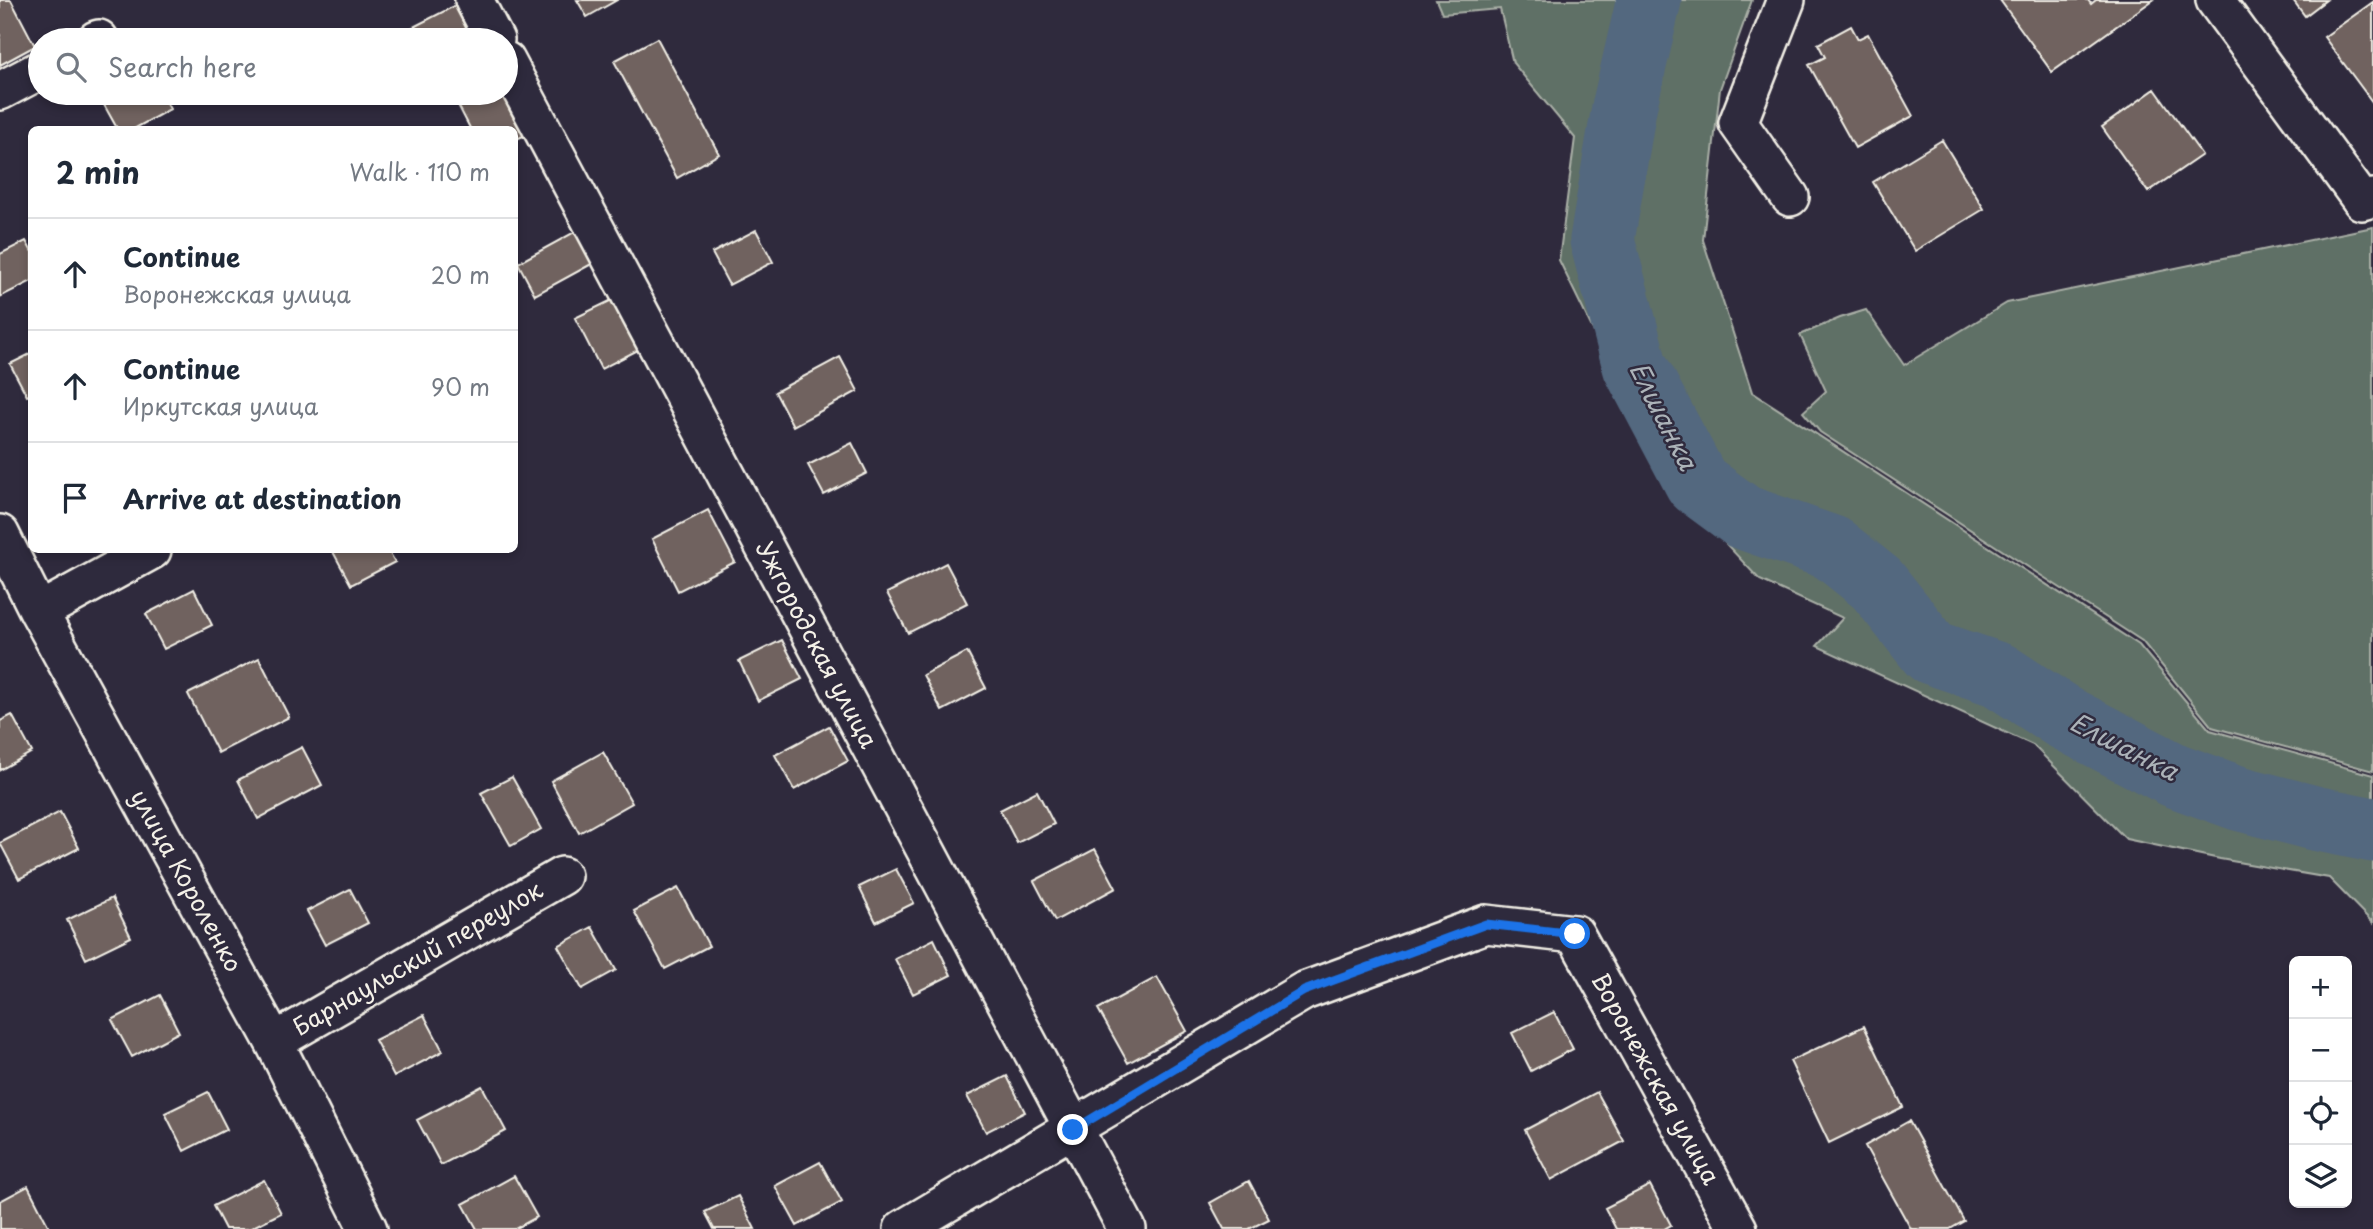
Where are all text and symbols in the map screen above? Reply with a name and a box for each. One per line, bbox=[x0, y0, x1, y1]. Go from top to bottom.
search box bbox=[28, 28, 518, 105]
text: Search here bbox=[108, 47, 257, 86]
icon: search bbox=[52, 48, 90, 86]
text: 2 min bbox=[56, 149, 140, 194]
text: Walk · 110 m bbox=[349, 154, 490, 189]
text: Continue bbox=[123, 237, 240, 276]
icon: ahead bbox=[56, 255, 94, 293]
text: 20 m bbox=[431, 257, 490, 292]
text: Воронежская улица bbox=[123, 276, 351, 311]
text: Continue bbox=[123, 349, 240, 388]
water label: Елшанка bbox=[1620, 354, 1709, 477]
icon: ahead bbox=[56, 367, 94, 405]
text: 90 m bbox=[431, 369, 490, 404]
text: Иркутская улица bbox=[123, 388, 318, 423]
icon: arrive bbox=[56, 479, 94, 517]
text: Arrive at destination bbox=[123, 479, 402, 518]
street label: Ужгородская улица bbox=[748, 534, 888, 754]
water label: Елшанка bbox=[2064, 702, 2186, 790]
street label: улица Короленко bbox=[123, 782, 253, 978]
street label: Барнаульский переулок bbox=[285, 870, 549, 1044]
route start bbox=[1559, 918, 1590, 949]
map controls bbox=[2289, 956, 2352, 1208]
button: + bbox=[2289, 956, 2352, 1019]
street label: Воронежская улица bbox=[1583, 965, 1730, 1191]
button: − bbox=[2289, 1019, 2352, 1082]
button: locate bbox=[2289, 1082, 2352, 1145]
route end bbox=[1057, 1114, 1088, 1145]
button: layers bbox=[2289, 1145, 2352, 1208]

